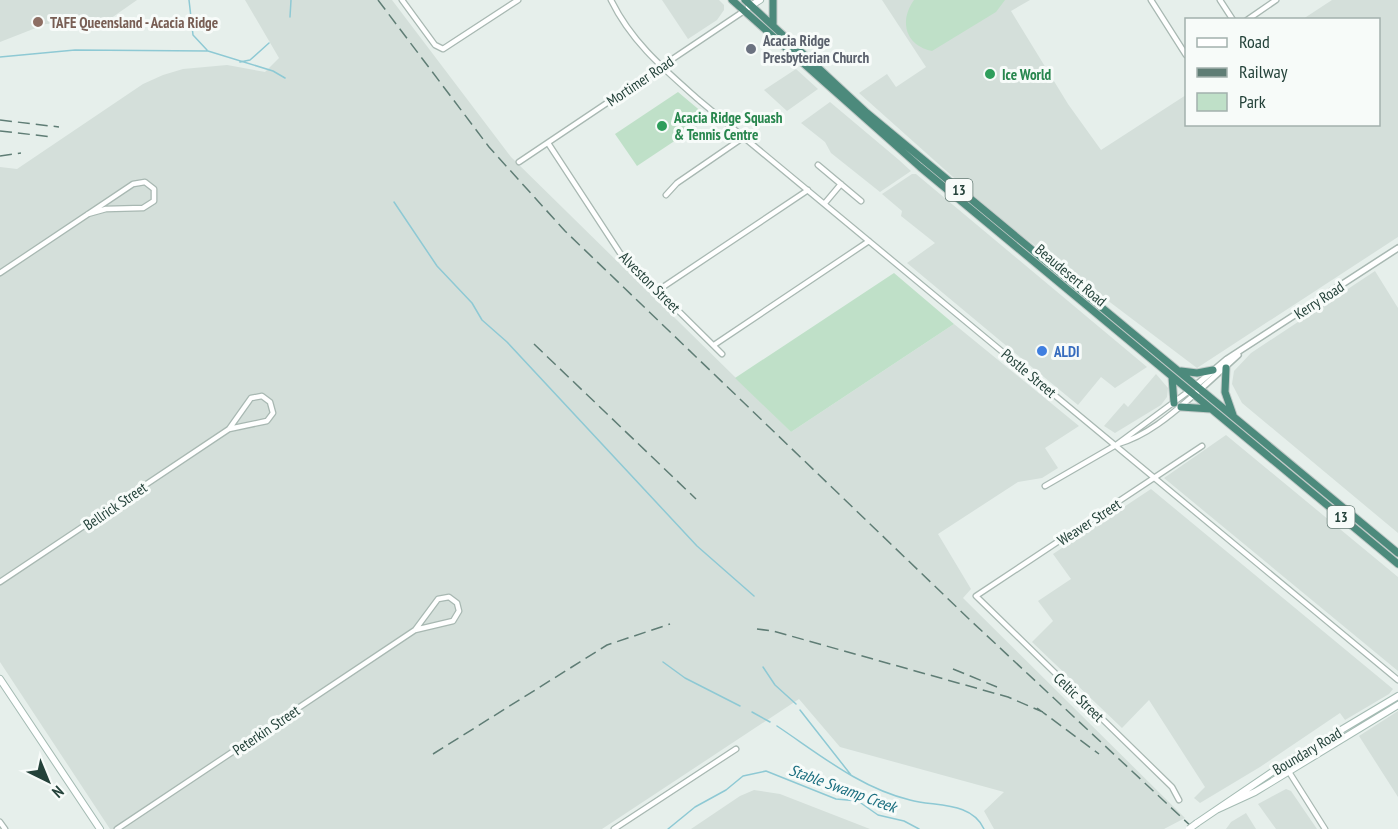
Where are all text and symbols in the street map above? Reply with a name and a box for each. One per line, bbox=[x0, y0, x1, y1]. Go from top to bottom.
place label: TAFE Queensland - Acacia Ridge bbox=[50, 13, 218, 32]
marker: TAFE Queensland - Acacia Ridge bbox=[31, 15, 45, 29]
legend bbox=[1185, 18, 1380, 126]
text: Road bbox=[1239, 30, 1270, 53]
place label: Acacia Ridge Presbyterian Church bbox=[762, 31, 869, 67]
marker: Acacia Ridge Presbyterian Church bbox=[744, 42, 758, 56]
street label: Mortimer Road bbox=[603, 52, 677, 110]
text: Railway bbox=[1239, 60, 1288, 83]
place label: Ice World bbox=[1002, 65, 1052, 84]
marker: Ice World bbox=[983, 67, 997, 81]
text: Park bbox=[1239, 90, 1266, 113]
place label: Acacia Ridge Squash & Tennis Centre bbox=[673, 108, 783, 144]
marker: Acacia Ridge Squash & Tennis Centre bbox=[655, 119, 669, 133]
road number: 13 bbox=[946, 179, 972, 201]
street label: Beaudesert Road bbox=[1032, 240, 1110, 310]
street label: Alveston Street bbox=[615, 247, 685, 317]
street label: Kerry Road bbox=[1291, 277, 1347, 323]
place label: ALDI bbox=[1053, 342, 1079, 361]
marker: ALDI bbox=[1035, 344, 1049, 358]
street label: Postle Street bbox=[998, 345, 1060, 401]
street label: Bellrick Street bbox=[80, 478, 150, 534]
street label: Weaver Street bbox=[1054, 494, 1124, 550]
road number: 13 bbox=[1328, 506, 1354, 528]
street label: Celtic Street bbox=[1050, 668, 1108, 726]
street label: Peterkin Street bbox=[229, 701, 303, 759]
street label: Boundary Road bbox=[1269, 723, 1345, 779]
north arrow bbox=[18, 751, 78, 811]
water label: Stable Swamp Creek bbox=[787, 759, 901, 817]
text: N bbox=[48, 782, 68, 802]

